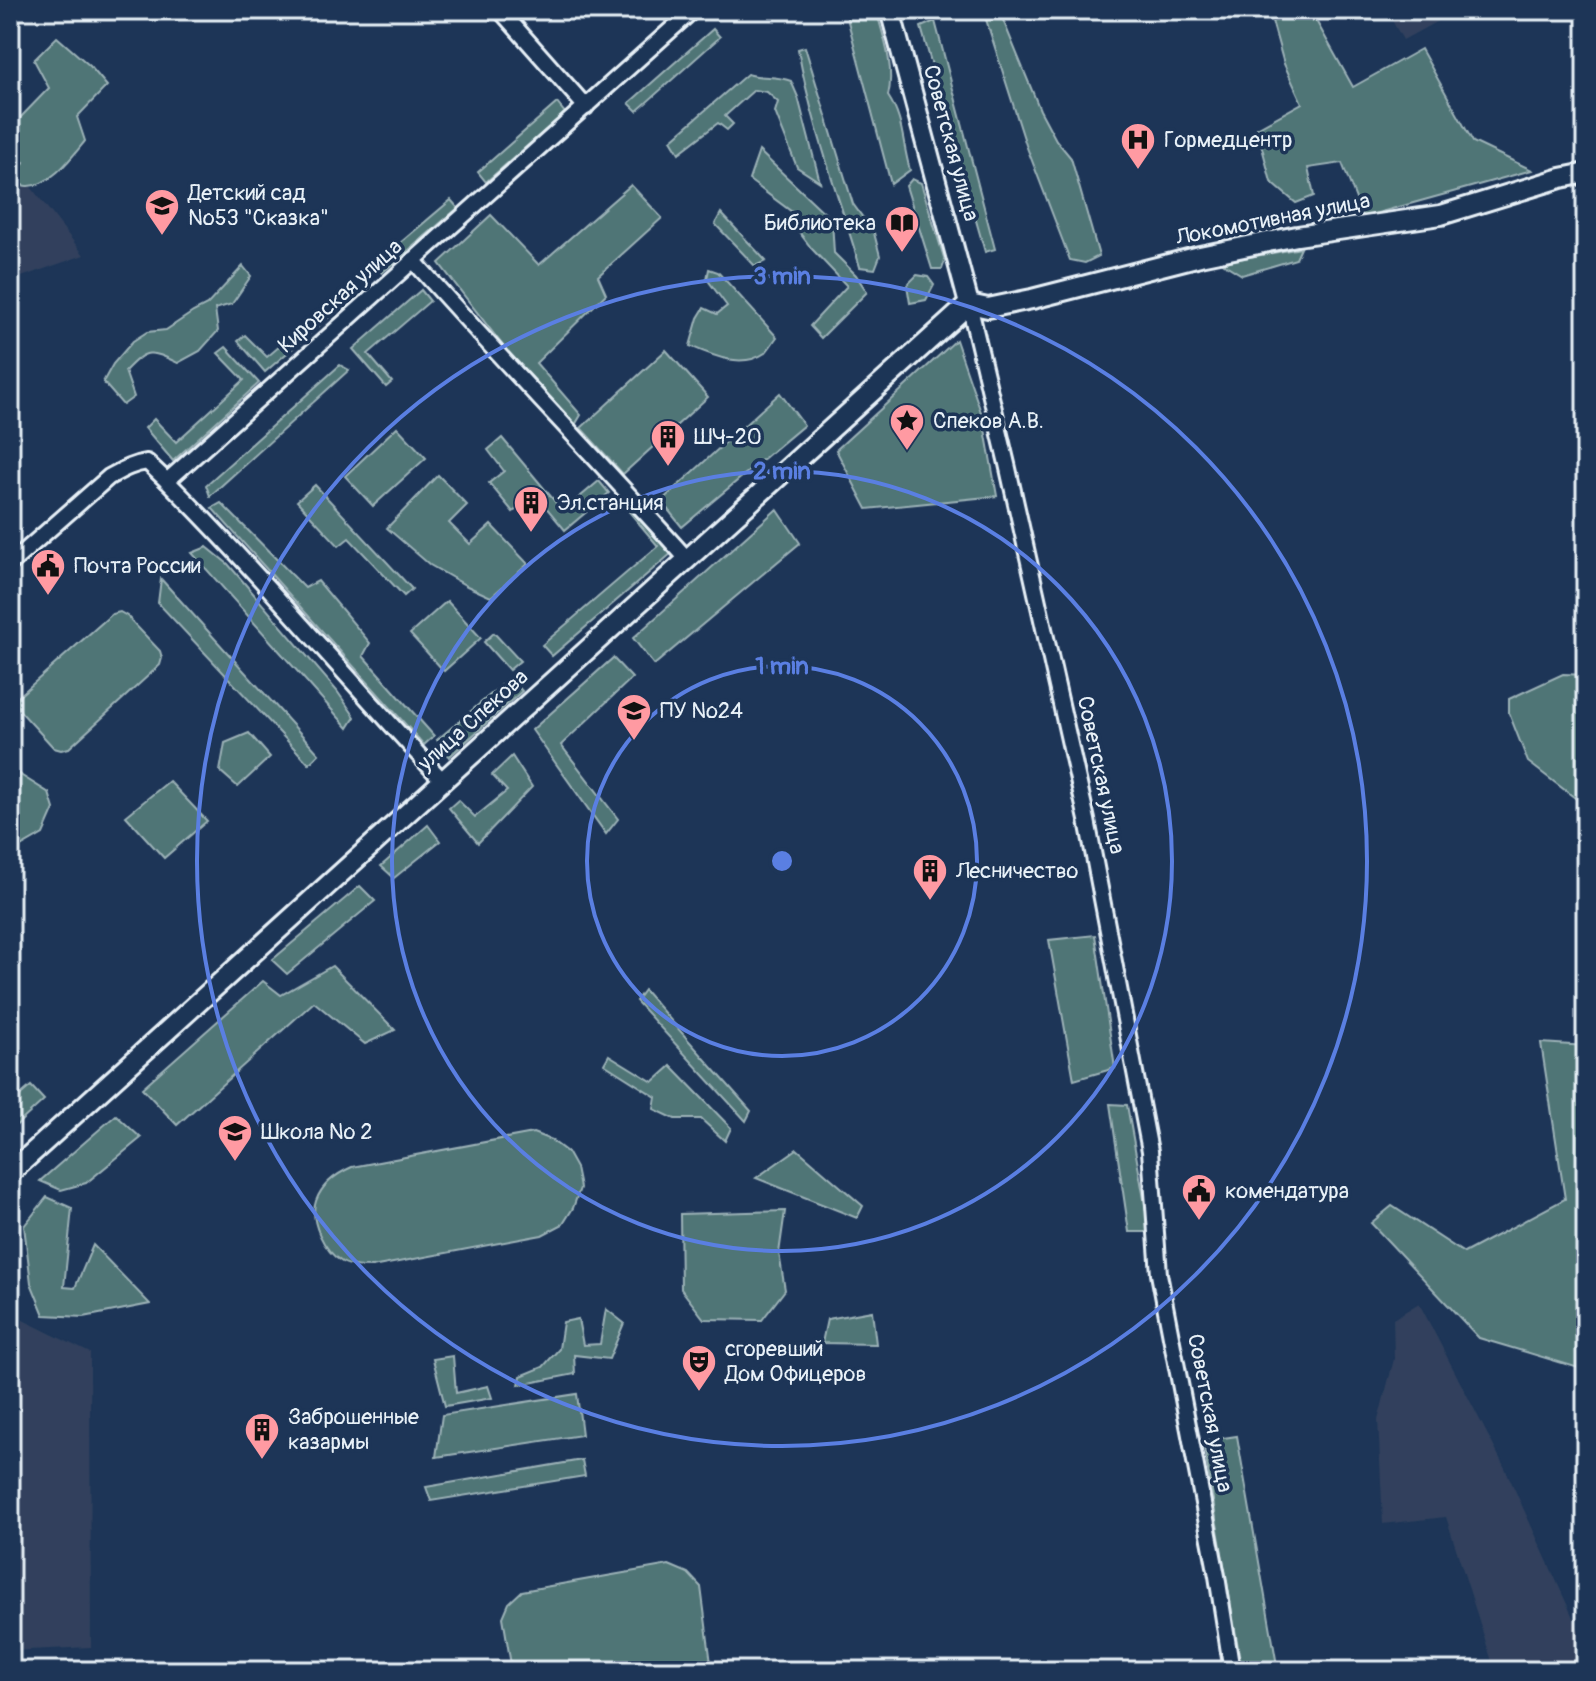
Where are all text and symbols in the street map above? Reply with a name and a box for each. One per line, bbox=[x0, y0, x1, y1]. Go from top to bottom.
street label: Советская улица bbox=[917, 62, 985, 224]
hospital icon: Гормедцентр bbox=[1119, 121, 1157, 171]
place label: Гормедцентр bbox=[1164, 126, 1292, 154]
place label: Детский сад №53 "Сказка" bbox=[187, 179, 329, 232]
street label: Локомотивная улица bbox=[1173, 186, 1372, 252]
school or university icon: Детский сад №53 "Сказка" bbox=[143, 187, 181, 237]
library icon: Библиотека bbox=[883, 204, 921, 254]
place label: Библиотека bbox=[764, 209, 876, 237]
street label: Кировская улица bbox=[272, 233, 408, 359]
text: 3 min bbox=[753, 262, 811, 291]
place icon: Спеков А.В. bbox=[888, 402, 926, 452]
place label: Спеков А.В. bbox=[933, 407, 1044, 435]
building icon: ШЧ-20 bbox=[649, 418, 687, 468]
place label: ШЧ-20 bbox=[694, 423, 762, 451]
text: 2 min bbox=[753, 457, 811, 486]
building icon: Эл.станция bbox=[512, 484, 550, 534]
place label: Эл.станция bbox=[557, 489, 663, 517]
public building icon: Почта России bbox=[29, 547, 67, 597]
place label: Почта России bbox=[74, 552, 201, 580]
text: 1 min bbox=[755, 652, 809, 681]
street label: улица Спекова bbox=[411, 663, 534, 778]
school or university icon: ПУ №24 bbox=[615, 692, 653, 742]
street label: Советская улица bbox=[1071, 693, 1131, 857]
place label: ПУ №24 bbox=[660, 697, 743, 725]
centre of rings bbox=[768, 847, 796, 875]
building icon: Лесничество bbox=[911, 852, 949, 902]
place label: Лесничество bbox=[955, 857, 1079, 885]
school or university icon: Школа № 2 bbox=[216, 1113, 254, 1163]
place label: Школа № 2 bbox=[261, 1118, 373, 1146]
public building icon: комендатура bbox=[1180, 1172, 1218, 1222]
place label: комендатура bbox=[1225, 1177, 1349, 1205]
street label: Советская улица bbox=[1181, 1331, 1239, 1495]
place label: сгоревший Дом Офицеров bbox=[724, 1335, 866, 1388]
theatre icon: сгоревший Дом Офицеров bbox=[680, 1343, 718, 1393]
place label: Заброшенные казармы bbox=[288, 1403, 419, 1456]
building icon: Заброшенные казармы bbox=[243, 1411, 281, 1461]

